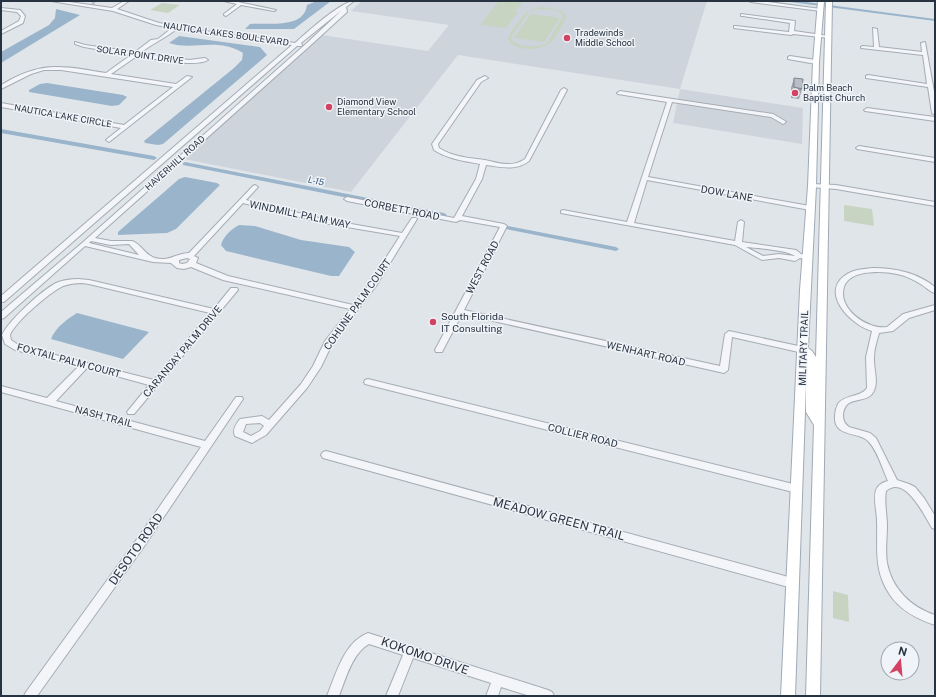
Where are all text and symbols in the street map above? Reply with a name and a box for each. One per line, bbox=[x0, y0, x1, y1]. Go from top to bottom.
street label: NAUTICA LAKES BOULEVARD bbox=[163, 19, 290, 48]
place label: Tradewinds Middle School bbox=[575, 27, 635, 48]
marker: Tradewinds Middle School bbox=[562, 33, 572, 43]
street label: SOLAR POINT DRIVE bbox=[96, 43, 185, 66]
place label: Palm Beach Baptist Church bbox=[803, 82, 865, 103]
marker: Palm Beach Baptist Church bbox=[790, 88, 800, 98]
place label: Diamond View Elementary School bbox=[337, 96, 416, 117]
street label: NAUTICA LAKE CIRCLE bbox=[13, 101, 113, 130]
marker: Diamond View Elementary School bbox=[324, 102, 334, 112]
street label: HAVERHILL ROAD bbox=[142, 133, 207, 192]
water label: L-15 bbox=[307, 174, 326, 188]
street label: DOW LANE bbox=[700, 183, 754, 203]
street label: CORBETT ROAD bbox=[363, 196, 441, 222]
street label: WINDMILL PALM WAY bbox=[248, 197, 352, 231]
street label: WEST ROAD bbox=[463, 238, 501, 296]
street label: COHUNE PALM COURT bbox=[321, 256, 393, 352]
street label: CARANDAY PALM DRIVE bbox=[140, 303, 224, 399]
place label: South Florida IT Consulting bbox=[441, 310, 503, 334]
street label: MILITARY TRAIL bbox=[796, 310, 810, 386]
marker: South Florida IT Consulting bbox=[428, 317, 438, 327]
street label: WENHART ROAD bbox=[605, 338, 687, 368]
street label: FOXTAIL PALM COURT bbox=[16, 340, 122, 380]
street label: NASH TRAIL bbox=[74, 402, 135, 430]
street label: COLLIER ROAD bbox=[547, 420, 619, 450]
street label: MEADOW GREEN TRAIL bbox=[492, 495, 627, 543]
street label: DESOTO ROAD bbox=[106, 510, 166, 588]
street label: KOKOMO DRIVE bbox=[379, 634, 471, 678]
north arrow bbox=[880, 641, 920, 681]
text: N bbox=[897, 644, 909, 658]

